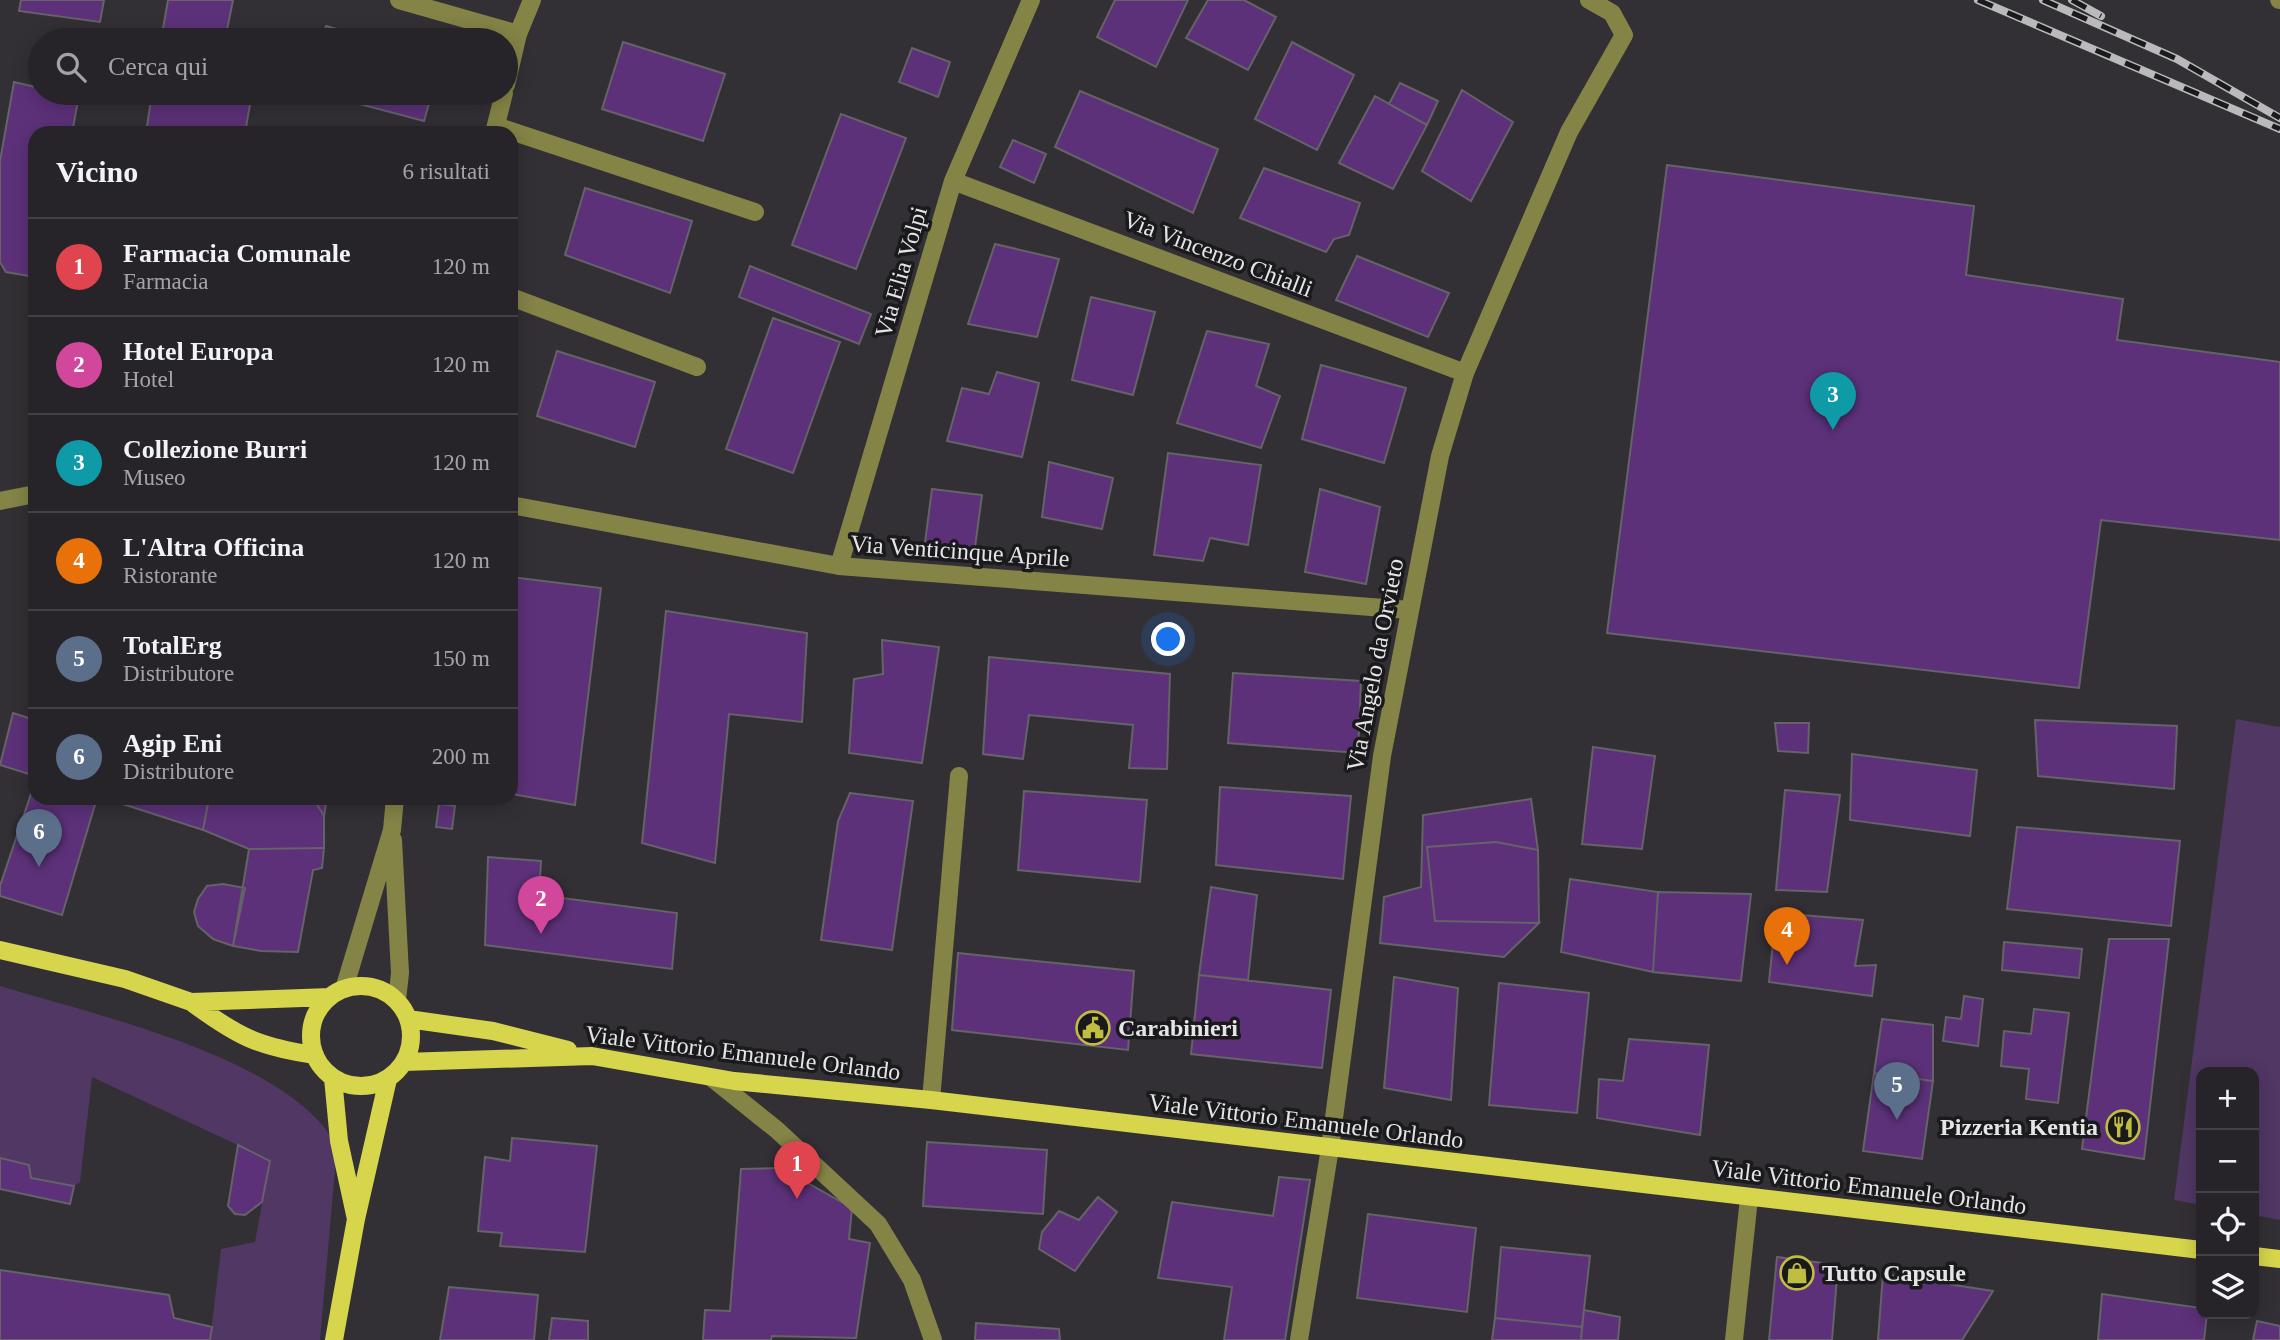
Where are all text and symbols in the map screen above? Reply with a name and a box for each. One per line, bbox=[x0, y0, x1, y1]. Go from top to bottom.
search box bbox=[28, 28, 518, 105]
icon: search bbox=[52, 48, 90, 86]
text: Cerca qui bbox=[108, 52, 208, 81]
text: Vicino bbox=[56, 155, 138, 188]
text: 6 risultati bbox=[402, 159, 490, 184]
street label: Via Elia Volpi bbox=[870, 203, 932, 340]
street label: Via Vincenzo Chialli bbox=[1120, 206, 1317, 302]
text: Farmacia Comunale bbox=[123, 239, 350, 268]
text: 1 bbox=[73, 254, 85, 279]
text: 120 m bbox=[432, 254, 490, 279]
text: Farmacia bbox=[123, 269, 209, 294]
text: Hotel Europa bbox=[123, 337, 273, 366]
text: 2 bbox=[73, 352, 85, 377]
text: 120 m bbox=[432, 352, 490, 377]
text: Hotel bbox=[123, 367, 174, 392]
pin: 3 bbox=[1810, 372, 1856, 430]
text: Collezione Burri bbox=[123, 435, 307, 464]
text: 3 bbox=[73, 450, 85, 475]
text: 120 m bbox=[432, 450, 490, 475]
text: Museo bbox=[123, 465, 186, 490]
street label: Via Venticinque Aprile bbox=[850, 530, 1070, 572]
text: L'Altra Officina bbox=[123, 533, 304, 562]
text: 4 bbox=[73, 548, 85, 573]
text: 120 m bbox=[432, 548, 490, 573]
street label: Via Angelo da Orvieto bbox=[1342, 556, 1408, 774]
text: Ristorante bbox=[123, 563, 218, 588]
your location bbox=[1151, 622, 1185, 656]
text: TotalErg bbox=[123, 631, 222, 660]
text: 5 bbox=[73, 646, 85, 671]
text: 150 m bbox=[432, 646, 490, 671]
text: Distributore bbox=[123, 661, 234, 686]
text: Agip Eni bbox=[123, 729, 222, 758]
text: 6 bbox=[73, 744, 85, 769]
text: 200 m bbox=[432, 744, 490, 769]
text: Distributore bbox=[123, 759, 234, 784]
pin: 6 bbox=[16, 809, 62, 867]
pin: 2 bbox=[518, 876, 564, 934]
pin: 4 bbox=[1764, 907, 1810, 965]
public building icon: Carabinieri bbox=[1074, 1009, 1112, 1047]
place label: Carabinieri bbox=[1118, 1015, 1238, 1041]
street label: Viale Vittorio Emanuele Orlando bbox=[584, 1021, 902, 1085]
pin: 5 bbox=[1874, 1062, 1920, 1120]
map controls bbox=[2196, 1067, 2259, 1319]
button: + bbox=[2196, 1067, 2259, 1130]
street label: Viale Vittorio Emanuele Orlando bbox=[1147, 1089, 1465, 1153]
restaurant icon: Pizzeria Kentia bbox=[2104, 1108, 2142, 1146]
place label: Pizzeria Kentia bbox=[1940, 1114, 2098, 1140]
button: − bbox=[2196, 1130, 2259, 1193]
pin: 1 bbox=[774, 1141, 820, 1199]
street label: Viale Vittorio Emanuele Orlando bbox=[1710, 1155, 2028, 1219]
button: locate bbox=[2196, 1193, 2259, 1256]
shop icon: Tutto Capsule bbox=[1778, 1254, 1816, 1292]
button: layers bbox=[2196, 1256, 2259, 1319]
place label: Tutto Capsule bbox=[1822, 1260, 1966, 1286]

